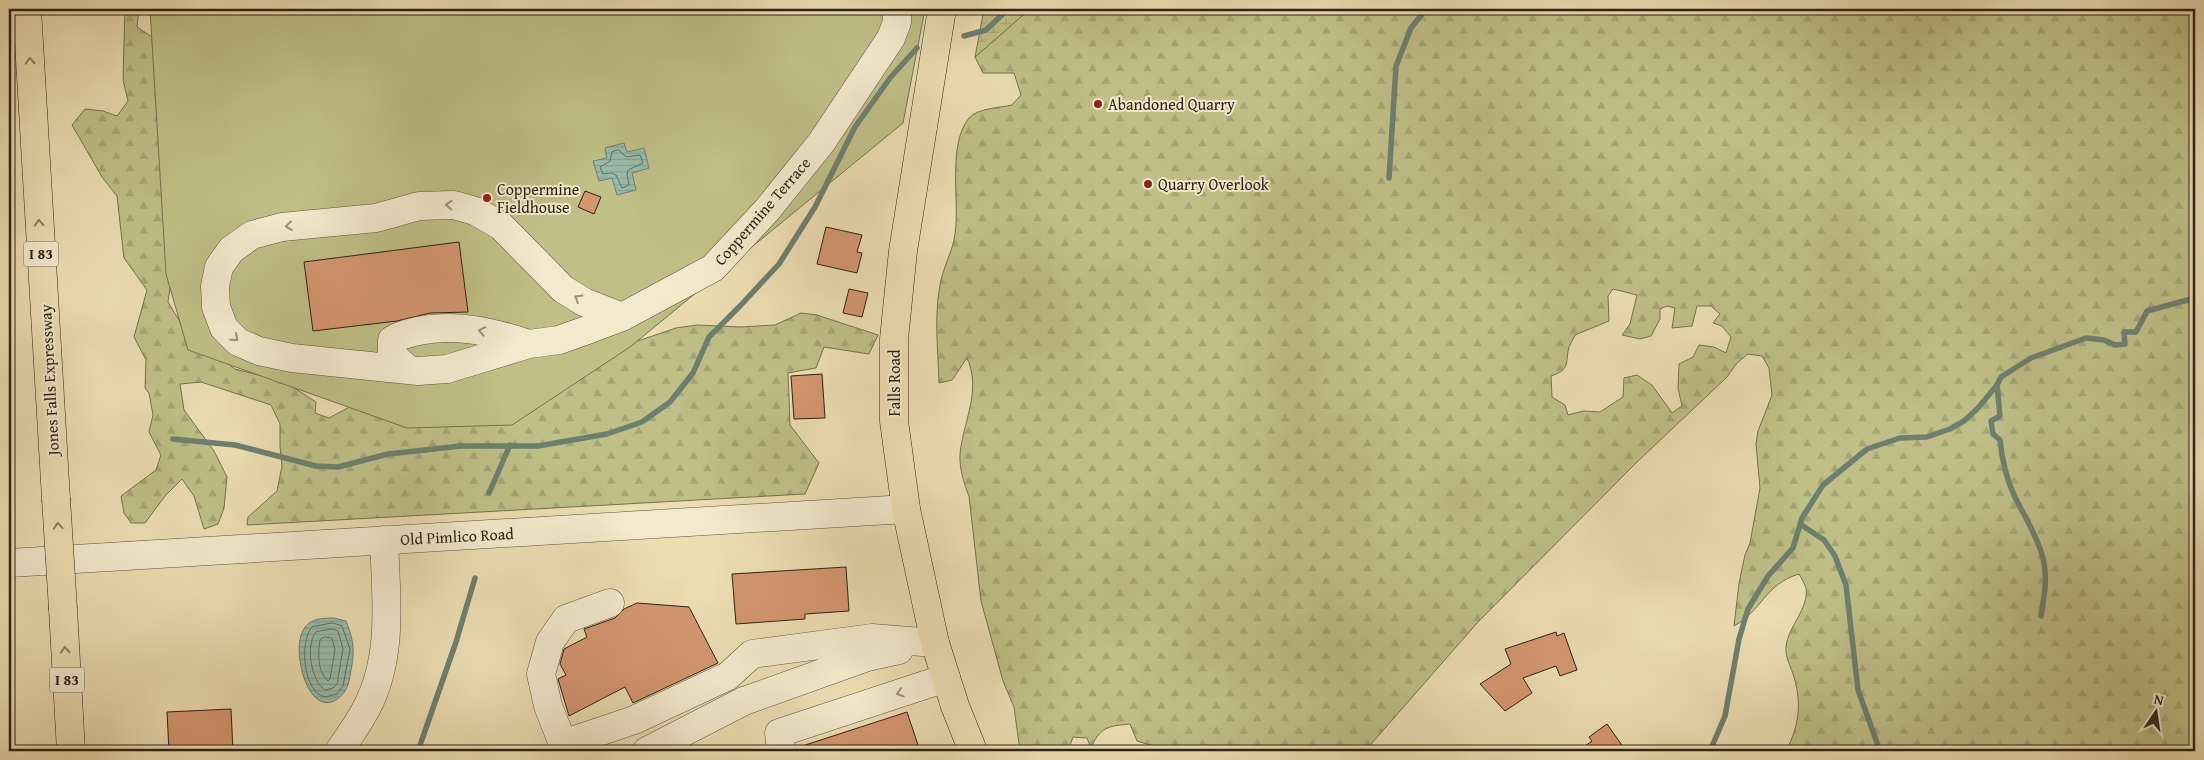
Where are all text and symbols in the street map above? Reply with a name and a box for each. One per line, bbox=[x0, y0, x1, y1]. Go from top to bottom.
one-way arrow bbox=[24, 57, 35, 65]
place label: Abandoned Quarry bbox=[1108, 92, 1235, 116]
marker: Abandoned Quarry bbox=[1092, 98, 1104, 110]
street label: Coppermine Terrace bbox=[708, 151, 816, 271]
place label: Quarry Overlook bbox=[1158, 172, 1270, 196]
place label: Coppermine Fieldhouse bbox=[497, 177, 579, 219]
marker: Quarry Overlook bbox=[1142, 178, 1154, 190]
marker: Coppermine Fieldhouse bbox=[481, 192, 493, 204]
one-way arrow bbox=[445, 200, 453, 211]
one-way arrow bbox=[34, 219, 45, 227]
one-way arrow bbox=[284, 220, 292, 231]
road number: I 83 bbox=[23, 242, 58, 266]
one-way arrow bbox=[574, 295, 583, 305]
street label: Jones Falls Expressway bbox=[33, 304, 65, 458]
one-way arrow bbox=[478, 326, 487, 336]
one-way arrow bbox=[229, 332, 238, 341]
street label: Falls Road bbox=[882, 349, 906, 417]
one-way arrow bbox=[52, 521, 63, 529]
street label: Old Pimlico Road bbox=[400, 521, 515, 551]
one-way arrow bbox=[60, 646, 71, 654]
road number: I 83 bbox=[50, 668, 84, 692]
one-way arrow bbox=[896, 688, 904, 698]
north arrow bbox=[2132, 688, 2182, 738]
text: N bbox=[2152, 689, 2166, 710]

